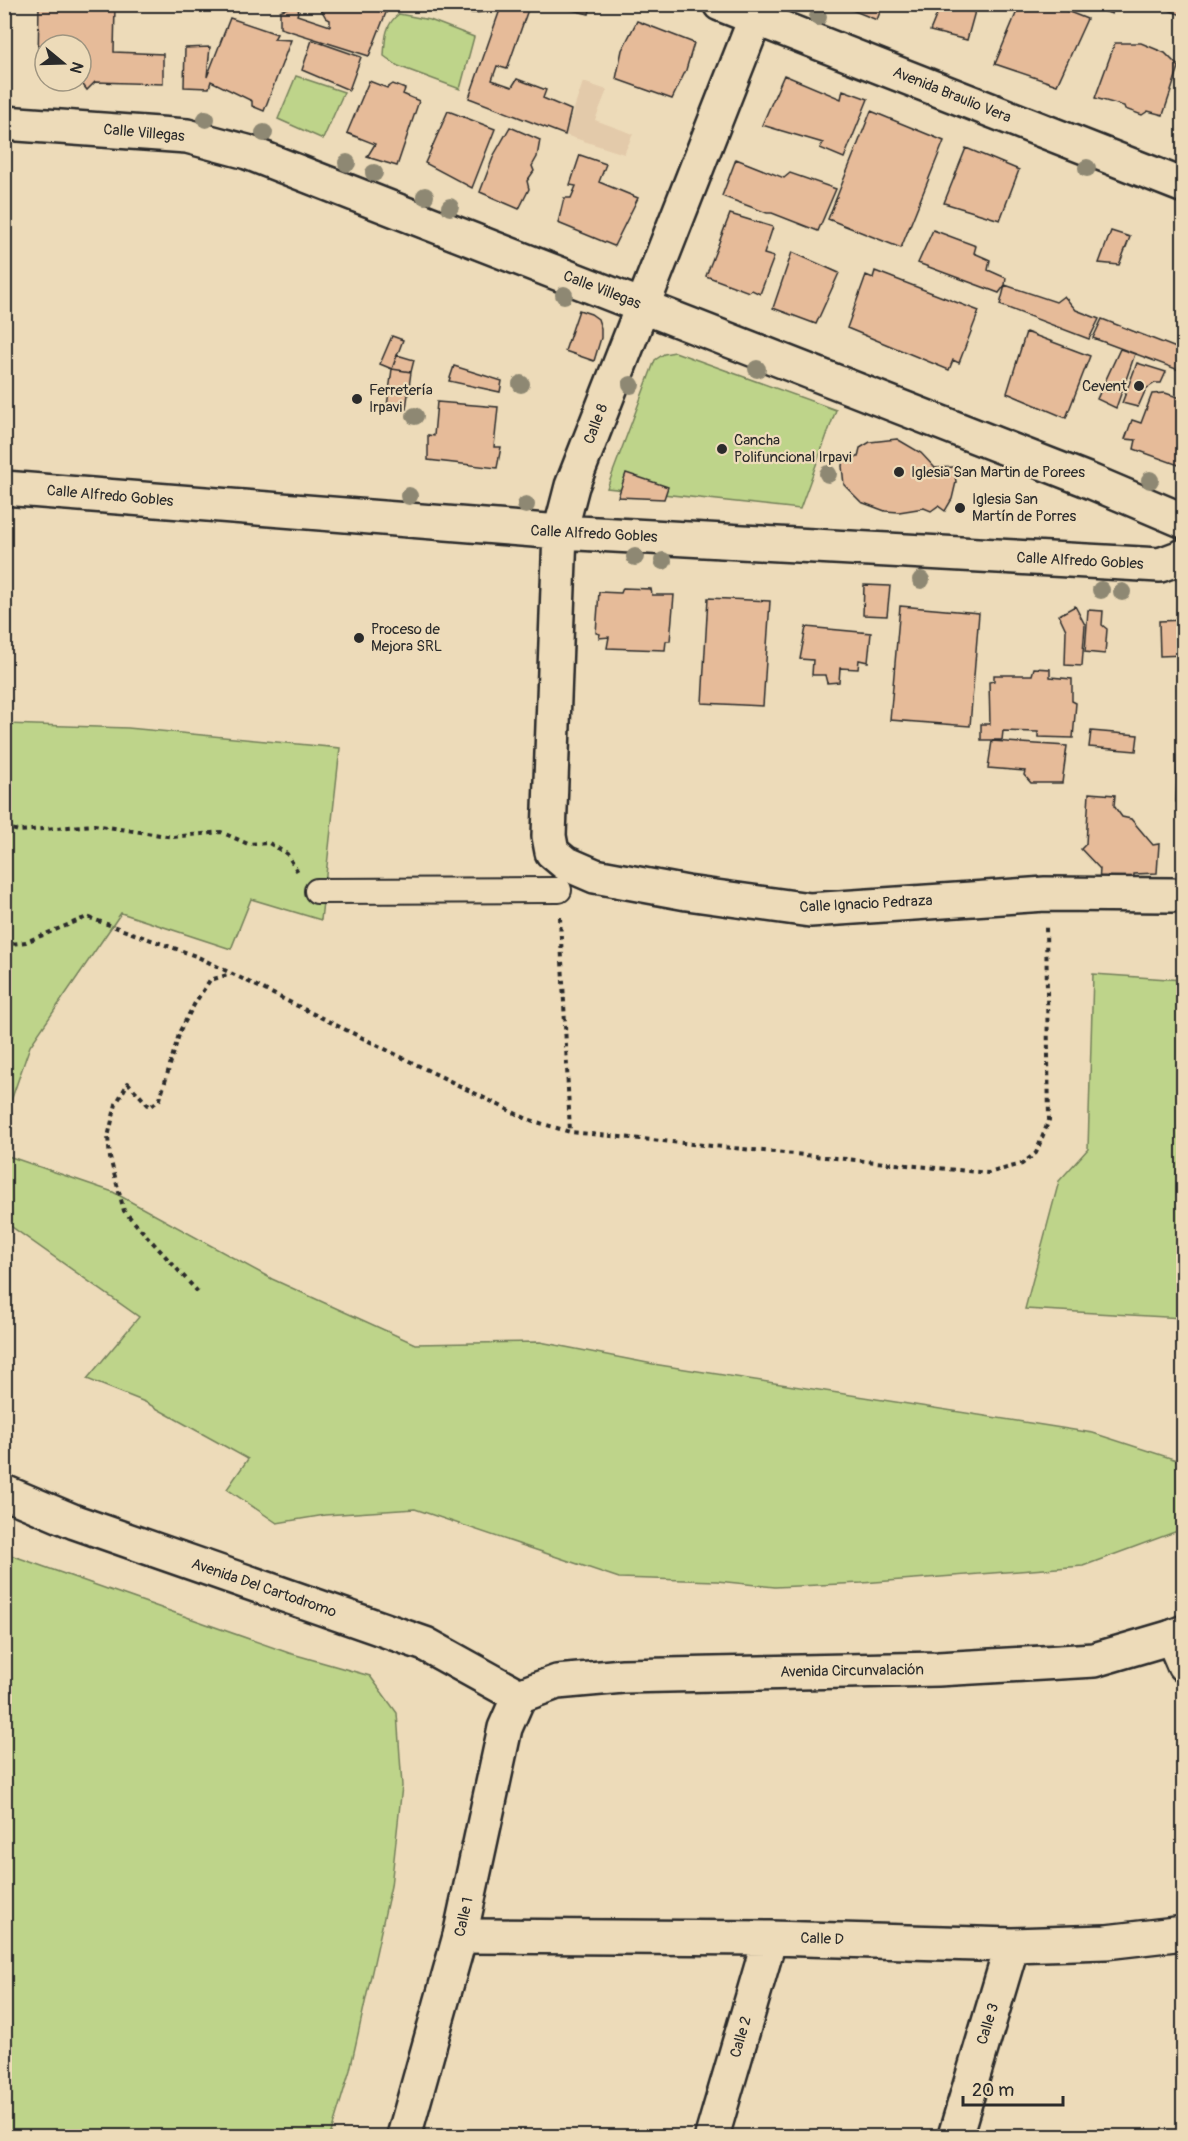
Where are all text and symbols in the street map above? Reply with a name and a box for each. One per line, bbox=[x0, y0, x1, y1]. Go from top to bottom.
north arrow bbox=[33, 33, 93, 93]
text: N bbox=[65, 59, 87, 76]
street label: Avenida Braulio Vera bbox=[890, 63, 1014, 127]
street label: Calle Villegas bbox=[103, 120, 186, 146]
street label: Calle Villegas bbox=[561, 267, 644, 314]
place label: Cevent bbox=[1082, 377, 1128, 396]
marker: Cevent bbox=[1132, 379, 1146, 393]
place label: Ferretería Irpavi bbox=[369, 381, 433, 417]
marker: Ferretería Irpavi bbox=[350, 392, 364, 406]
street label: Calle 8 bbox=[580, 401, 612, 447]
place label: Cancha Polifuncional Irpavi bbox=[734, 431, 852, 467]
marker: Cancha Polifuncional Irpavi bbox=[715, 442, 729, 456]
place label: Iglesia San Martin de Porees bbox=[911, 463, 1085, 482]
marker: Iglesia San Martin de Porees bbox=[892, 465, 906, 479]
street label: Calle Alfredo Gobles bbox=[46, 481, 175, 511]
place label: Iglesia San Martín de Porres bbox=[972, 490, 1076, 526]
marker: Iglesia San Martín de Porres bbox=[953, 501, 967, 515]
street label: Calle Alfredo Gobles bbox=[530, 521, 658, 547]
street label: Calle Alfredo Gobles bbox=[1016, 548, 1144, 574]
place label: Proceso de Mejora SRL bbox=[371, 620, 442, 656]
marker: Proceso de Mejora SRL bbox=[352, 631, 366, 645]
street label: Calle Ignacio Pedraza bbox=[799, 891, 933, 917]
street label: Avenida Del Cartodromo bbox=[189, 1554, 339, 1622]
street label: Avenida Circunvalación bbox=[780, 1660, 924, 1682]
street label: Calle 1 bbox=[450, 1895, 478, 1939]
street label: Calle D bbox=[800, 1929, 844, 1949]
street label: Calle 3 bbox=[973, 2001, 1003, 2047]
street label: Calle 2 bbox=[726, 2014, 756, 2060]
scale bar bbox=[963, 2069, 1064, 2107]
text: 20 m bbox=[972, 2079, 1014, 2102]

